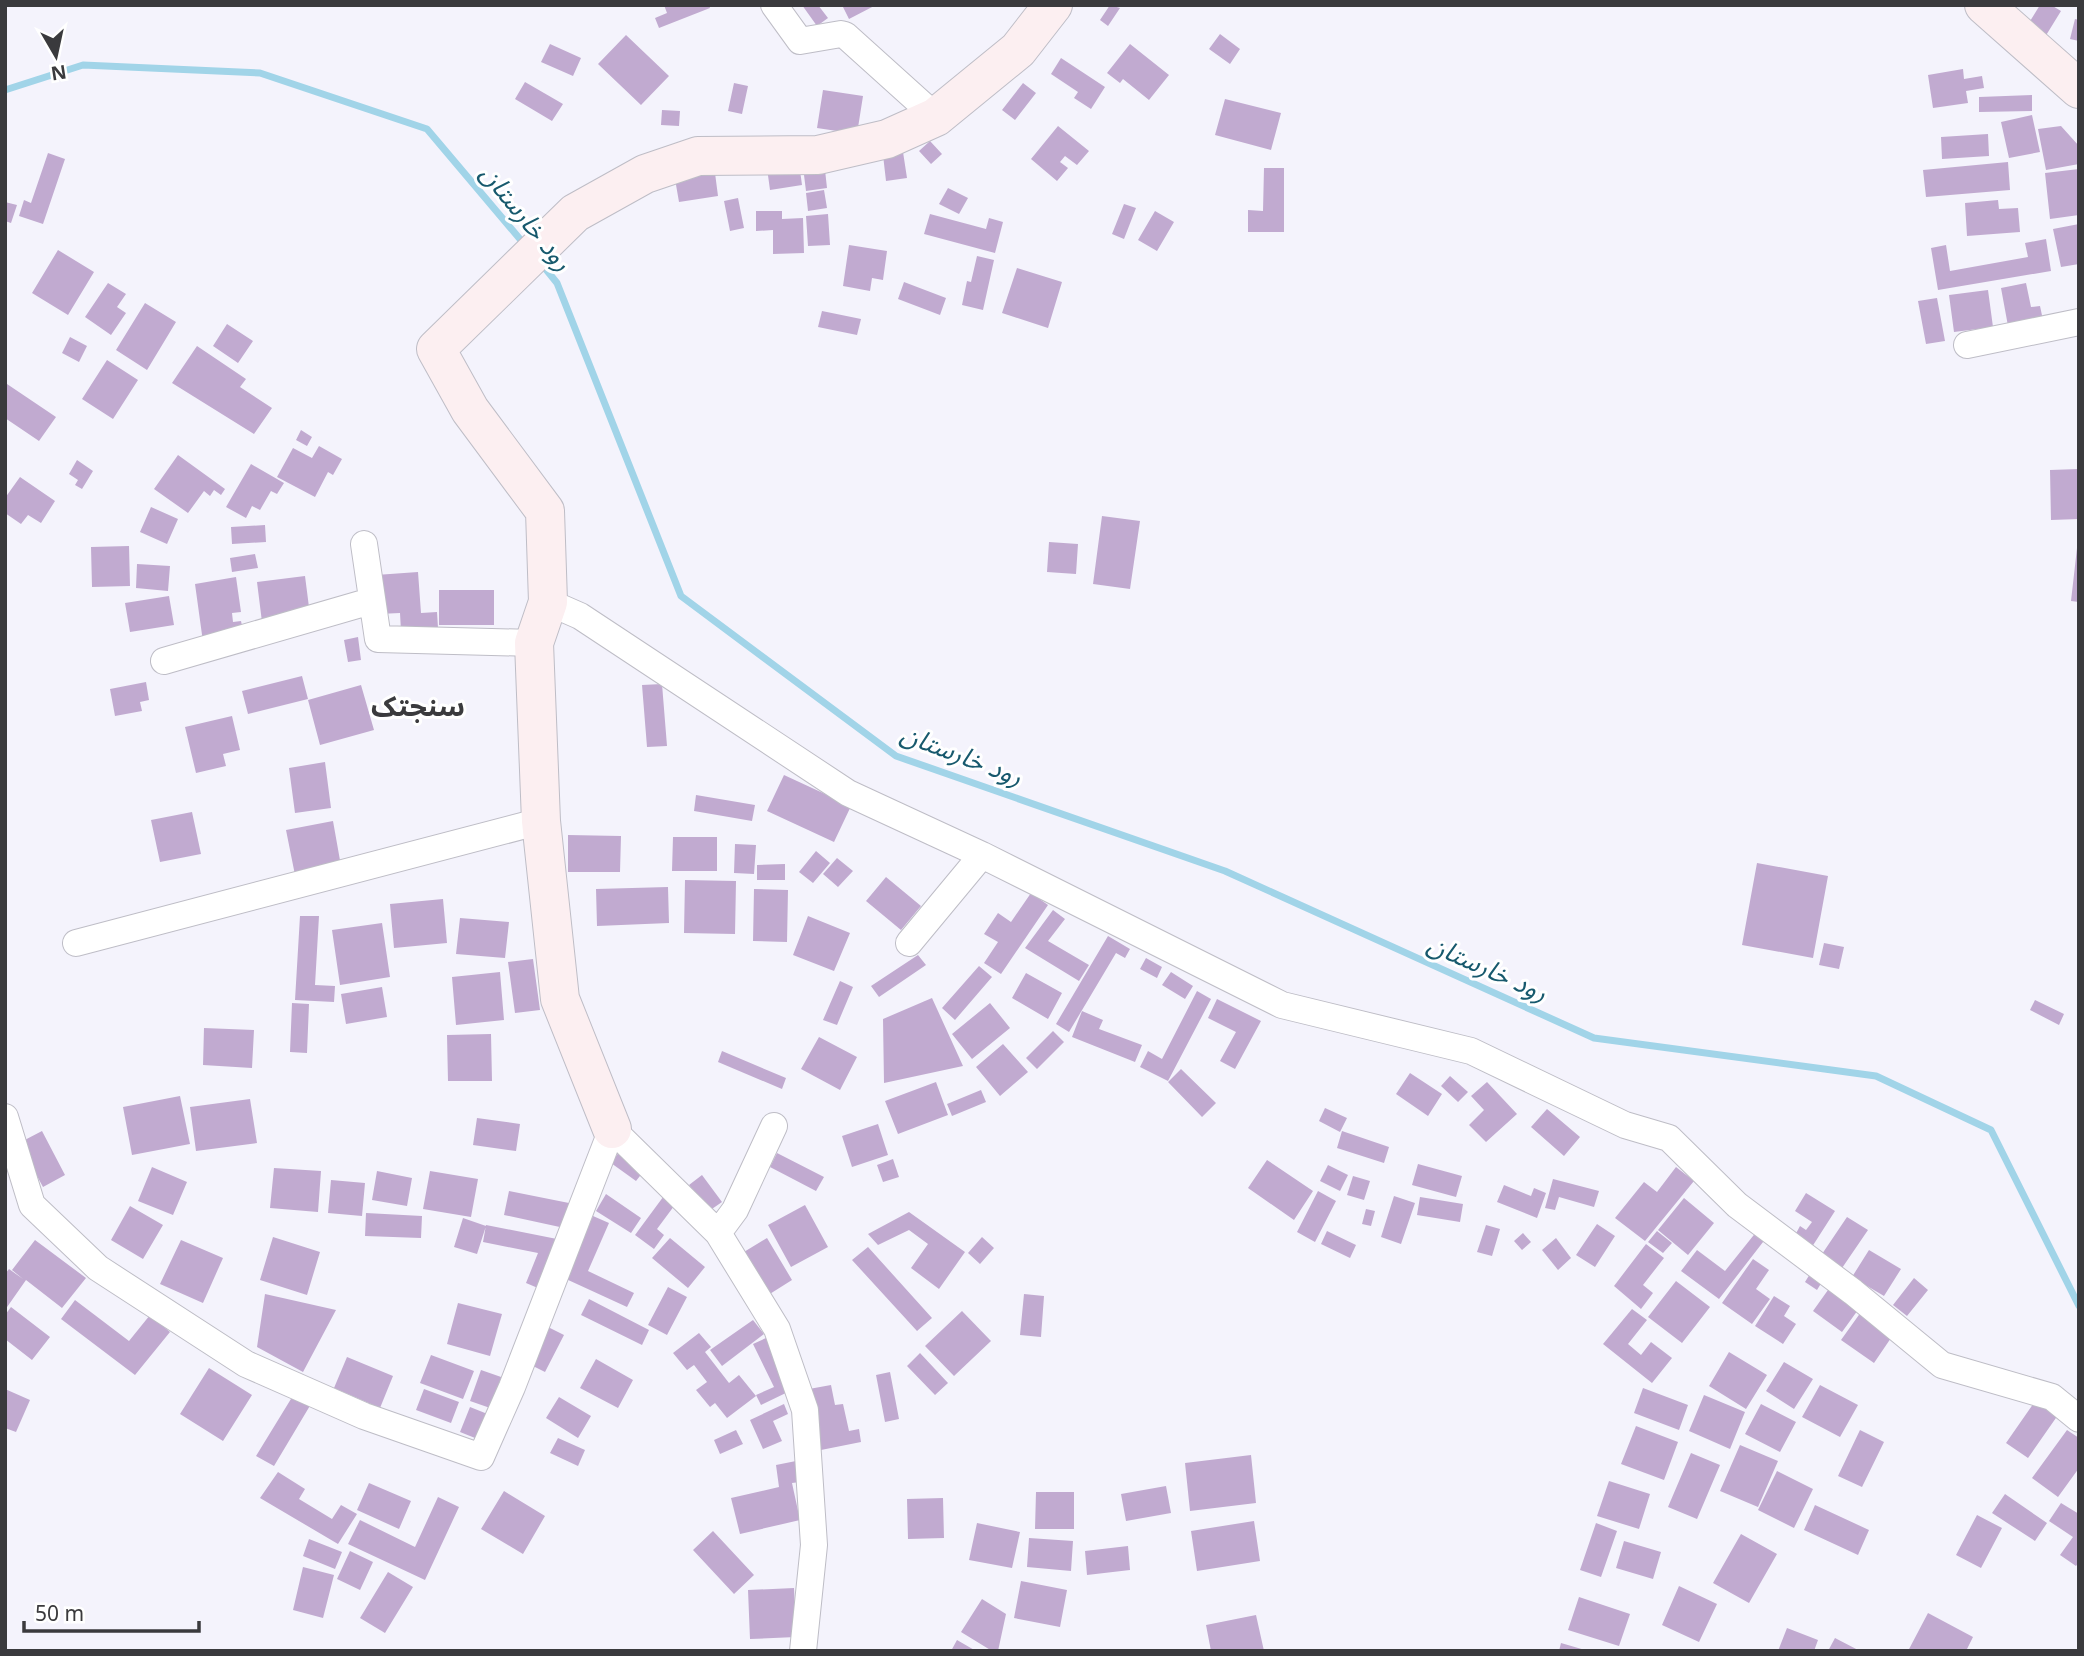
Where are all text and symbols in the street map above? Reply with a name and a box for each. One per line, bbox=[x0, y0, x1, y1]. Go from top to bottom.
north arrow bbox=[21, 21, 91, 91]
text: N bbox=[49, 59, 68, 87]
water label: رود خارستان bbox=[473, 156, 581, 278]
district label: سنجتک bbox=[371, 686, 465, 724]
water label: رود خارستان bbox=[896, 714, 1028, 794]
water label: رود خارستان bbox=[1422, 925, 1554, 1009]
scale bar bbox=[24, 1590, 200, 1634]
text: 50 m bbox=[35, 1599, 84, 1627]

